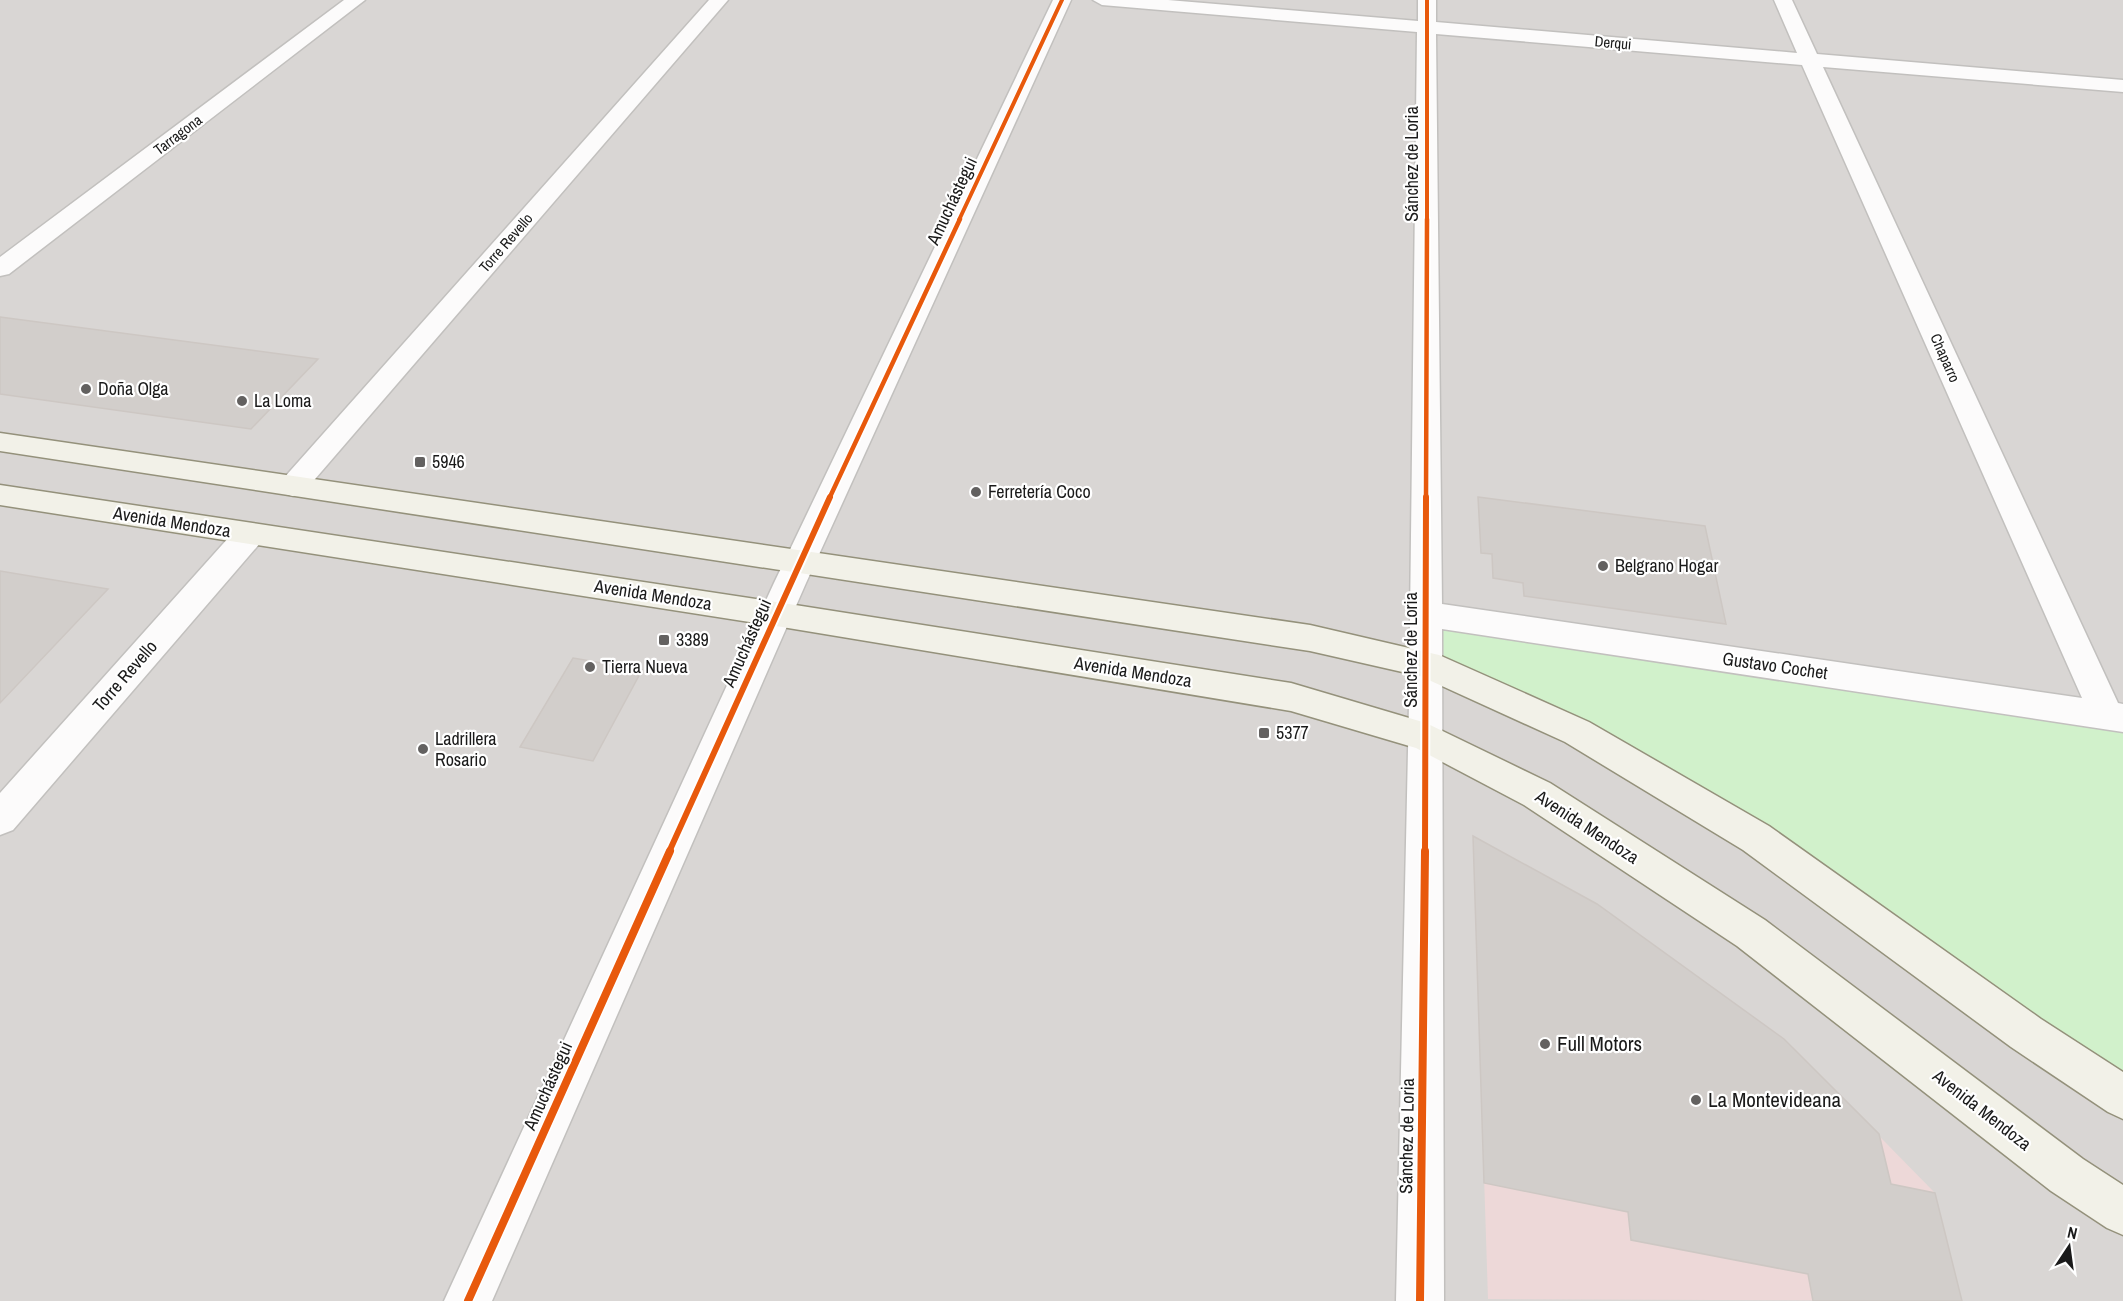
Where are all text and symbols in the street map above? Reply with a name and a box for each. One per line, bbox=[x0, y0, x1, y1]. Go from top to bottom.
street label: Derqui bbox=[1594, 30, 1632, 55]
street label: Sánchez de Loria bbox=[1399, 106, 1424, 222]
street label: Tarragona bbox=[149, 109, 206, 160]
street label: Amuchástegui bbox=[920, 153, 983, 250]
street label: Torre Revello bbox=[474, 208, 537, 277]
street label: Chaparro bbox=[1925, 330, 1966, 386]
place label: Doña Olga bbox=[98, 376, 169, 401]
marker: Doña Olga bbox=[79, 382, 93, 396]
place label: La Loma bbox=[254, 388, 311, 413]
marker: La Loma bbox=[235, 394, 249, 408]
place label: 5946 bbox=[432, 449, 465, 474]
marker: 5946 bbox=[413, 455, 427, 469]
place label: Ferretería Coco bbox=[988, 479, 1091, 504]
marker: Ferretería Coco bbox=[969, 485, 983, 499]
street label: Avenida Mendoza bbox=[110, 500, 233, 543]
place label: Belgrano Hogar bbox=[1615, 553, 1718, 578]
marker: Belgrano Hogar bbox=[1596, 559, 1610, 573]
street label: Avenida Mendoza bbox=[591, 573, 714, 616]
street label: Sánchez de Loria bbox=[1398, 592, 1423, 708]
street label: Amuchástegui bbox=[716, 595, 777, 692]
place label: 3389 bbox=[676, 627, 709, 652]
marker: 3389 bbox=[657, 633, 671, 647]
street label: Torre Revello bbox=[87, 635, 163, 717]
street label: Gustavo Cochet bbox=[1721, 646, 1829, 685]
street label: Avenida Mendoza bbox=[1071, 650, 1194, 693]
place label: Tierra Nueva bbox=[602, 654, 688, 679]
marker: Tierra Nueva bbox=[583, 660, 597, 674]
place label: 5377 bbox=[1276, 720, 1309, 745]
place label: Ladrillera Rosario bbox=[435, 726, 497, 772]
marker: 5377 bbox=[1257, 726, 1271, 740]
marker: Ladrillera Rosario bbox=[416, 742, 430, 756]
street label: Avenida Mendoza bbox=[1530, 783, 1644, 869]
place label: Full Motors bbox=[1557, 1029, 1642, 1058]
marker: Full Motors bbox=[1538, 1037, 1552, 1051]
street label: Amuchástegui bbox=[517, 1038, 578, 1135]
street label: Avenida Mendoza bbox=[1927, 1063, 2037, 1156]
street label: Sánchez de Loria bbox=[1393, 1078, 1420, 1194]
place label: La Montevideana bbox=[1708, 1085, 1842, 1114]
marker: La Montevideana bbox=[1689, 1093, 1703, 1107]
north arrow bbox=[2039, 1217, 2099, 1277]
text: N bbox=[2065, 1221, 2079, 1244]

